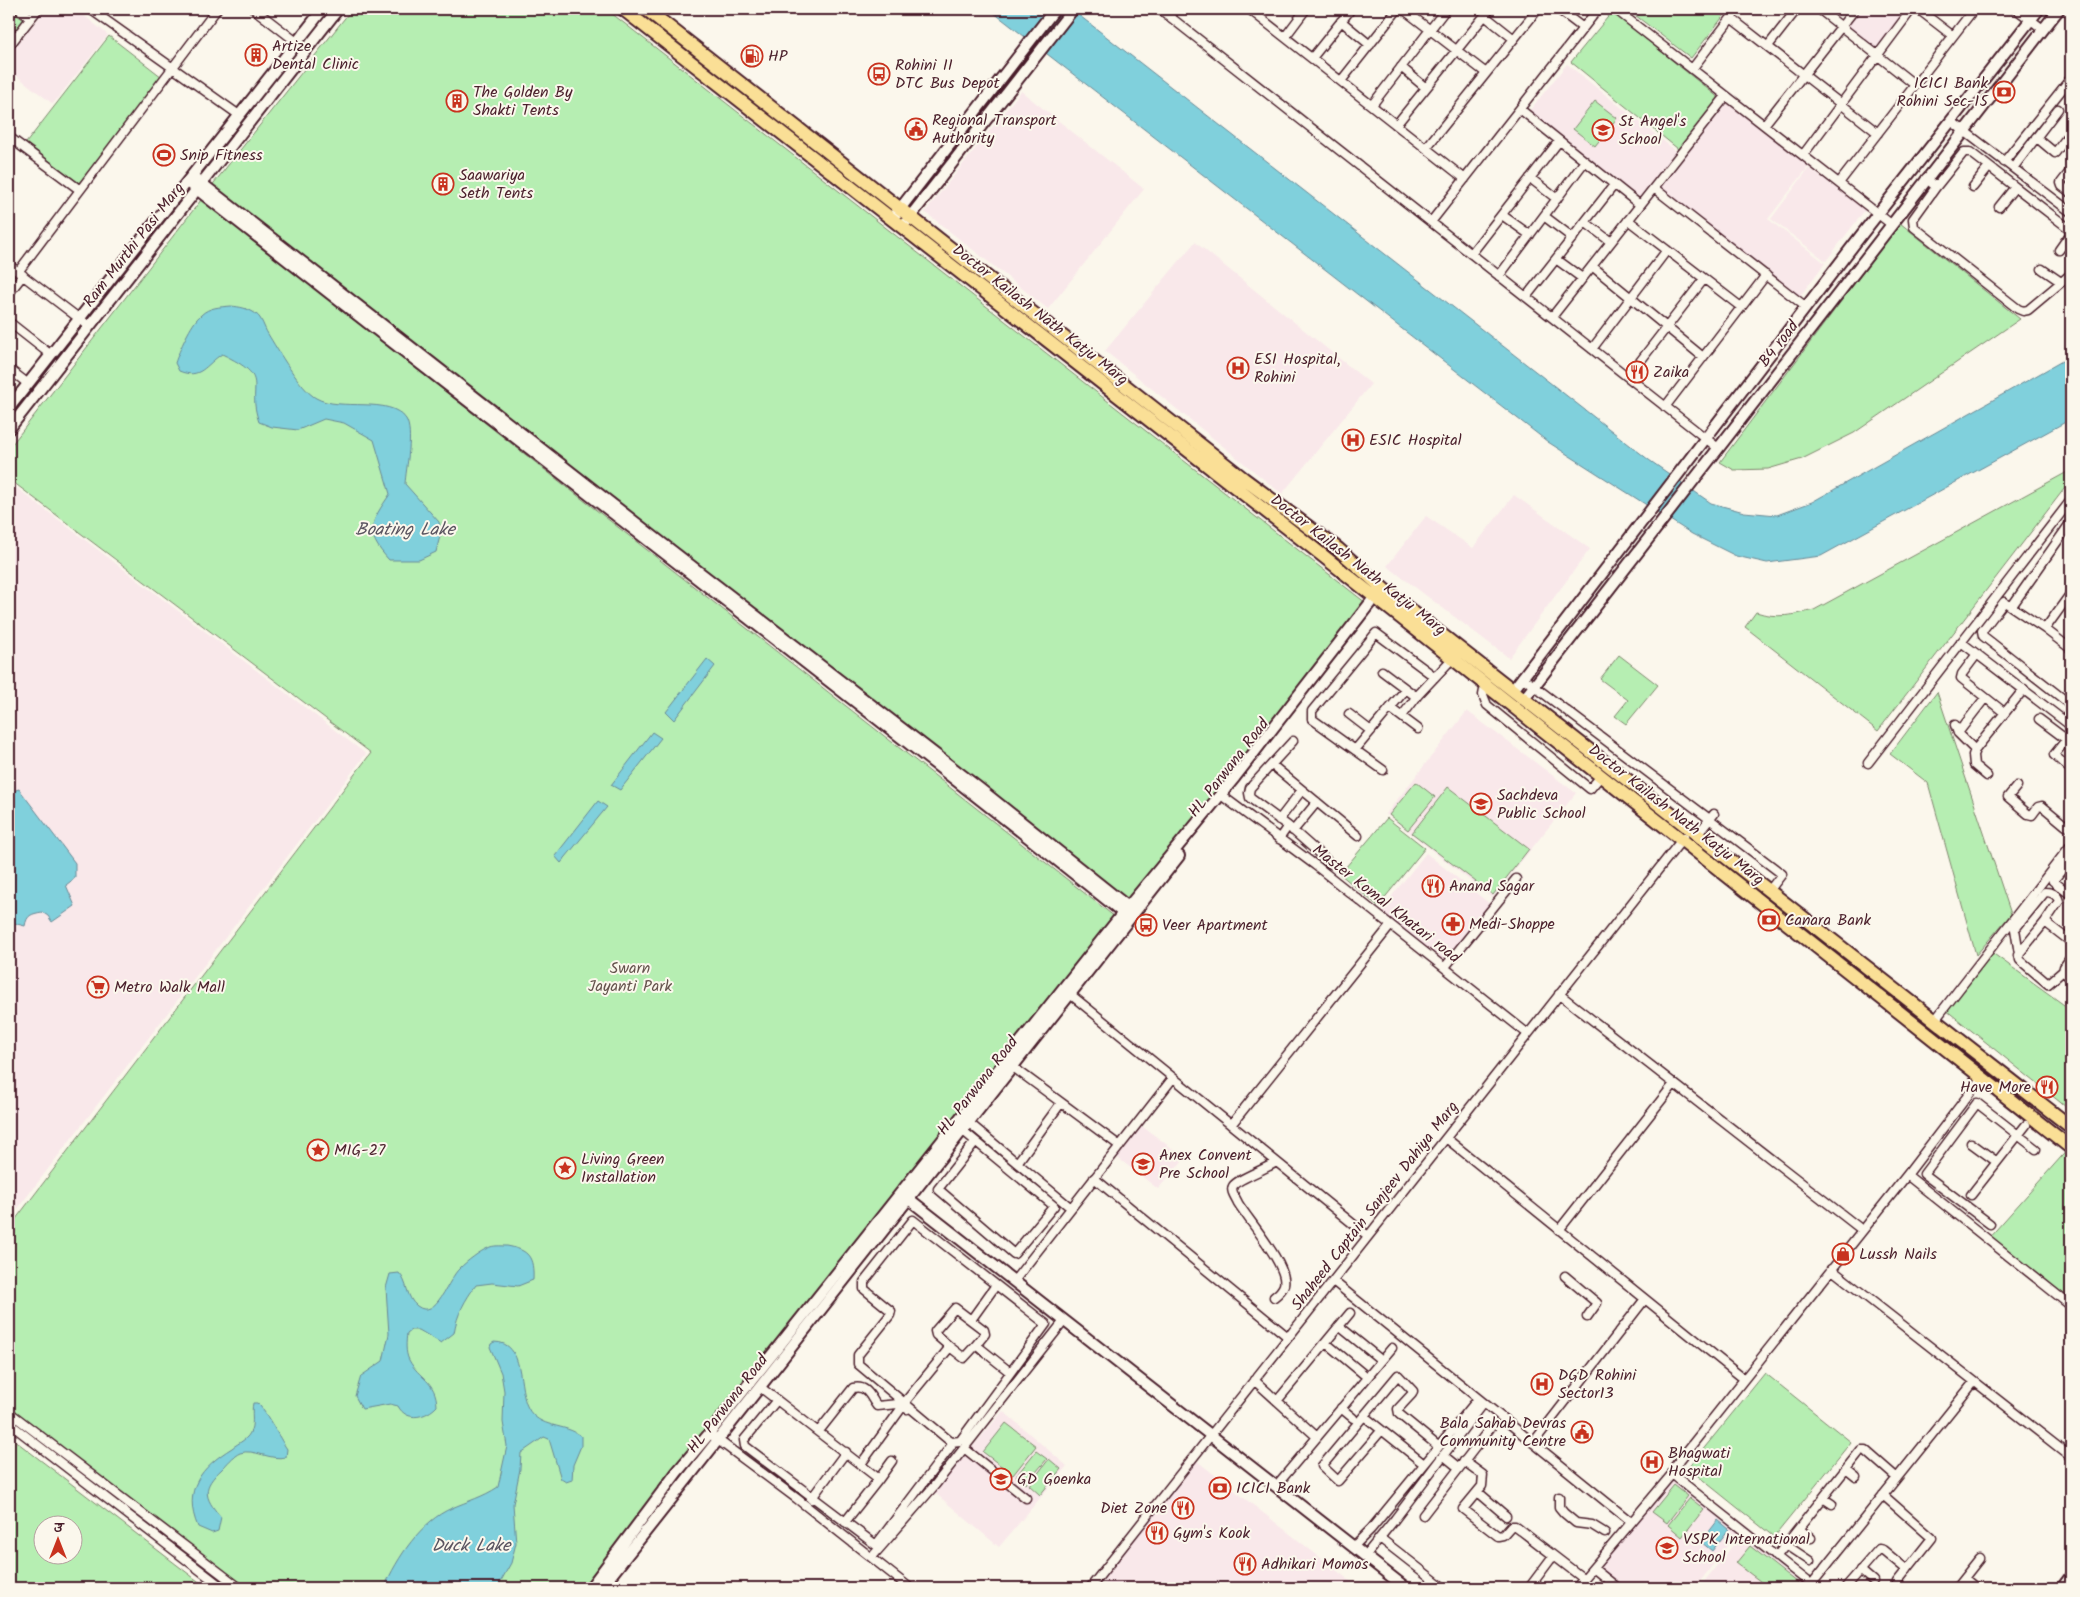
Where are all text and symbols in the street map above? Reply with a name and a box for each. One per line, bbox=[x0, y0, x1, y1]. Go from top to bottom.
place label: Artize Dental Clinic bbox=[272, 34, 359, 77]
building icon: Artize Dental Clinic bbox=[244, 43, 268, 67]
fuel station icon: HP bbox=[740, 44, 764, 68]
place label: HP bbox=[768, 44, 788, 69]
place label: Rohini II DTC Bus Depot bbox=[895, 53, 1000, 96]
bus stop icon: Rohini II DTC Bus Depot bbox=[867, 62, 891, 86]
place label: ICICI Bank Rohini Sec-15 bbox=[1896, 71, 1989, 114]
place label: The Golden By Shakti Tents bbox=[473, 80, 573, 123]
bank icon: ICICI Bank Rohini Sec-15 bbox=[1992, 80, 2016, 104]
building icon: The Golden By Shakti Tents bbox=[445, 89, 469, 113]
place label: Regional Transport Authority bbox=[932, 108, 1057, 151]
place label: St Angel's School bbox=[1619, 109, 1686, 152]
public building icon: Regional Transport Authority bbox=[904, 117, 928, 141]
school or university icon: St Angel's School bbox=[1591, 118, 1615, 142]
sports icon: Snip Fitness bbox=[152, 143, 176, 167]
place label: Snip Fitness bbox=[180, 143, 263, 168]
place label: Saawariya Seth Tents bbox=[459, 163, 533, 206]
building icon: Saawariya Seth Tents bbox=[431, 172, 455, 196]
street label: Ram Murthi Pasi Marg bbox=[77, 177, 191, 313]
street label: Doctor Kailash Nath Katju Marg bbox=[947, 238, 1133, 392]
street label: B4 road bbox=[1753, 314, 1806, 373]
place label: ESI Hospital, Rohini bbox=[1254, 347, 1341, 390]
hospital icon: ESI Hospital, Rohini bbox=[1226, 356, 1250, 380]
restaurant icon: Zaika bbox=[1625, 360, 1649, 384]
place label: Zaika bbox=[1653, 360, 1689, 385]
hospital icon: ESIC Hospital bbox=[1341, 428, 1365, 452]
place label: ESIC Hospital bbox=[1369, 428, 1462, 453]
street label: Doctor Kailash Nath Katju Marg bbox=[1265, 488, 1451, 642]
water label: Boating Lake bbox=[355, 516, 457, 545]
street label: HL Parwana Road bbox=[1182, 712, 1276, 823]
street label: Doctor Kailash Nath Katju Marg bbox=[1583, 738, 1769, 892]
place label: Sachdeva Public School bbox=[1497, 783, 1586, 826]
school or university icon: Sachdeva Public School bbox=[1469, 792, 1493, 816]
street label: Master Komal Khatari road bbox=[1307, 838, 1466, 971]
restaurant icon: Anand Sagar bbox=[1421, 874, 1445, 898]
place label: Anand Sagar bbox=[1449, 874, 1536, 899]
bank icon: Canara Bank bbox=[1757, 908, 1781, 932]
place label: Canara Bank bbox=[1785, 908, 1872, 933]
pharmacy icon: Medi-Shoppe bbox=[1441, 912, 1465, 936]
place label: Medi-Shoppe bbox=[1469, 912, 1555, 937]
bus stop icon: Veer Apartment bbox=[1134, 913, 1158, 937]
place label: Veer Apartment bbox=[1162, 913, 1268, 938]
park label: Swarn Jayanti Park bbox=[588, 956, 672, 999]
supermarket icon: Metro Walk Mall bbox=[86, 975, 110, 999]
place label: Metro Walk Mall bbox=[114, 975, 225, 1000]
street label: HL Parwana Road bbox=[931, 1030, 1025, 1141]
place label: Have More bbox=[1960, 1075, 2031, 1100]
restaurant icon: Have More bbox=[2035, 1075, 2059, 1099]
street label: Shaheed Captain Sanjeev Dahiya Marg bbox=[1285, 1096, 1465, 1316]
place icon: MIG-27 bbox=[306, 1138, 330, 1162]
place label: MIG-27 bbox=[334, 1138, 386, 1163]
place label: Anex Convent Pre School bbox=[1159, 1143, 1253, 1186]
place label: Living Green Installation bbox=[581, 1147, 665, 1190]
school or university icon: Anex Convent Pre School bbox=[1131, 1152, 1155, 1176]
place icon: Living Green Installation bbox=[553, 1156, 577, 1180]
shop icon: Lussh Nails bbox=[1831, 1242, 1855, 1266]
place label: Lussh Nails bbox=[1859, 1242, 1937, 1267]
street label: HL Parwana Road bbox=[681, 1348, 775, 1459]
place label: DGD Rohini Sector13 bbox=[1558, 1363, 1637, 1406]
hospital icon: DGD Rohini Sector13 bbox=[1530, 1372, 1554, 1396]
place label: Bala Sahab Devras Community Centre bbox=[1440, 1411, 1566, 1454]
public building icon: Bala Sahab Devras Community Centre bbox=[1570, 1420, 1594, 1444]
place label: Bhagwati Hospital bbox=[1668, 1441, 1731, 1484]
hospital icon: Bhagwati Hospital bbox=[1640, 1450, 1664, 1474]
school or university icon: GD Goenka bbox=[989, 1467, 1013, 1491]
place label: GD Goenka bbox=[1017, 1467, 1091, 1492]
bank icon: ICICI Bank bbox=[1208, 1476, 1232, 1500]
place label: ICICI Bank bbox=[1236, 1476, 1311, 1501]
place label: Diet Zone bbox=[1100, 1496, 1167, 1521]
restaurant icon: Diet Zone bbox=[1171, 1496, 1195, 1520]
north arrow bbox=[32, 1514, 82, 1564]
text: उ bbox=[54, 1517, 66, 1539]
restaurant icon: Gym's Kook bbox=[1145, 1521, 1169, 1545]
place label: Gym's Kook bbox=[1173, 1521, 1251, 1546]
place label: VSPK International School bbox=[1683, 1527, 1810, 1570]
water label: Duck Lake bbox=[432, 1532, 512, 1561]
school or university icon: VSPK International School bbox=[1655, 1536, 1679, 1560]
restaurant icon: Adhikari Momos bbox=[1233, 1552, 1257, 1576]
place label: Adhikari Momos bbox=[1261, 1552, 1368, 1577]

